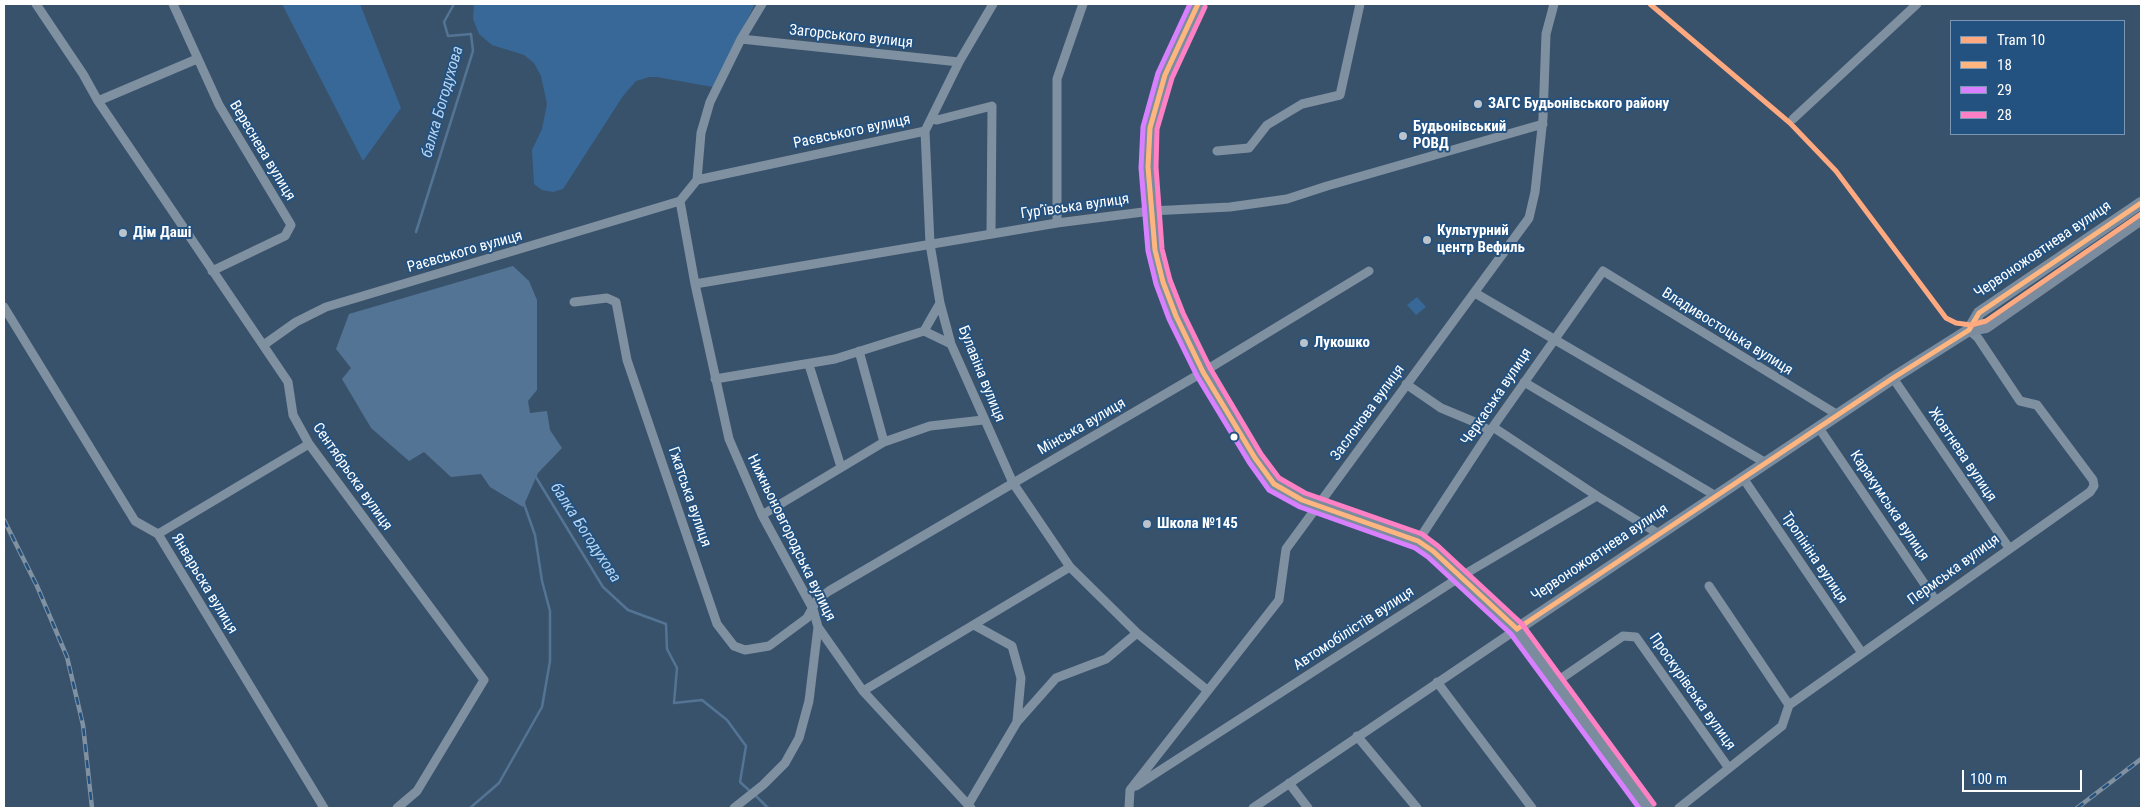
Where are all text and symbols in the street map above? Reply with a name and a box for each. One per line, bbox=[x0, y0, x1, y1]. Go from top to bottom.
legend bbox=[1950, 20, 2125, 135]
street label: Загорського вулиця bbox=[788, 22, 914, 52]
text: Tram 10 bbox=[1997, 31, 2045, 49]
water label: балка Богодухова bbox=[418, 44, 468, 160]
text: 18 bbox=[1997, 56, 2012, 74]
text: 29 bbox=[1997, 81, 2012, 99]
place label: ЗАГС Будьонівського району bbox=[1488, 95, 1669, 113]
street label: Вереснева вулиця bbox=[225, 98, 299, 204]
marker: ЗАГС Будьонівського району bbox=[1472, 98, 1484, 110]
text: 28 bbox=[1997, 106, 2012, 124]
street label: Раєвського вулиця bbox=[792, 111, 912, 153]
place label: Будьонівський РОВД bbox=[1413, 118, 1506, 153]
marker: Будьонівський РОВД bbox=[1397, 130, 1409, 142]
street label: Гур’ївська вулиця bbox=[1019, 190, 1131, 224]
street label: Червоножовтнева вулиця bbox=[1971, 197, 2115, 303]
place label: Культурний центр Вефиль bbox=[1437, 222, 1525, 257]
place label: Дім Даші bbox=[133, 224, 192, 242]
marker: Дім Даші bbox=[117, 227, 129, 239]
street label: Раєвського вулиця bbox=[405, 227, 525, 277]
marker: Культурний центр Вефиль bbox=[1421, 234, 1433, 246]
street label: Владивостоцька вулиця bbox=[1658, 284, 1796, 380]
street label: Булавіна вулиця bbox=[954, 323, 1008, 425]
place label: Лукошко bbox=[1314, 334, 1370, 352]
marker: Лукошко bbox=[1298, 337, 1310, 349]
street label: Черкаська вулиця bbox=[1458, 345, 1536, 449]
street label: Заслонова вулиця bbox=[1327, 361, 1409, 465]
street label: Мінська вулиця bbox=[1035, 395, 1129, 459]
street label: Жовтнева вулиця bbox=[1924, 404, 2000, 506]
street label: Сентябрьска вулиця bbox=[308, 420, 396, 534]
unlabelled marker bbox=[1229, 432, 1239, 442]
street label: Гжатська вулиця bbox=[663, 444, 715, 550]
street label: Каракумська вулиця bbox=[1845, 447, 1933, 565]
street label: Нижньоновгородська вулиця bbox=[743, 452, 839, 624]
water label: балка Богодухова bbox=[546, 479, 624, 587]
street label: Червоножовтнева вулиця bbox=[1528, 500, 1672, 606]
street label: Тропініна вулиця bbox=[1777, 509, 1851, 607]
place label: Школа №145 bbox=[1157, 515, 1238, 533]
marker: Школа №145 bbox=[1141, 518, 1153, 530]
street label: Январьска вулиця bbox=[167, 530, 241, 638]
street label: Пермська вулиця bbox=[1905, 531, 2003, 609]
street label: Автомобілістів вулиця bbox=[1290, 583, 1418, 675]
street label: Проскурівська вулиця bbox=[1645, 630, 1739, 754]
scale bar bbox=[1965, 760, 2085, 792]
text: 100 m bbox=[1970, 770, 2007, 788]

